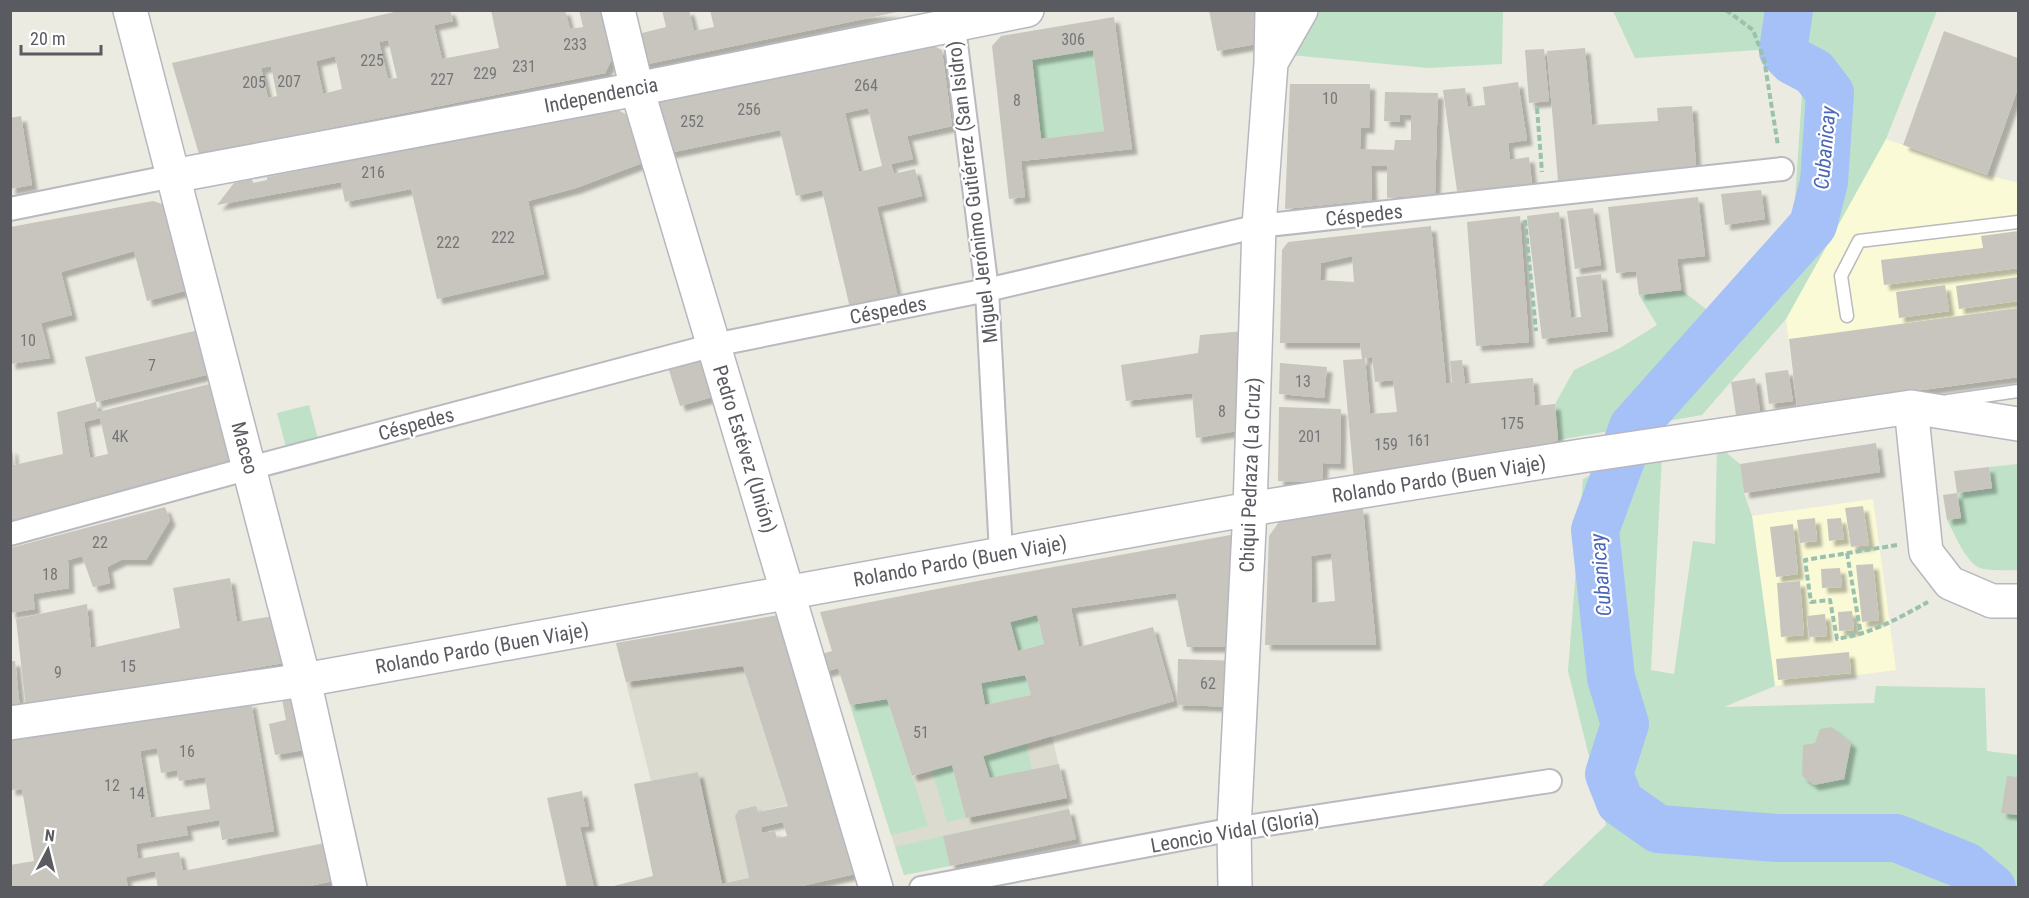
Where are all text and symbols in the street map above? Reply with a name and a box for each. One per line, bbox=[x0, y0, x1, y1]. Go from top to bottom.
scale bar bbox=[21, 18, 100, 56]
text: 20 m bbox=[30, 28, 65, 49]
house number: 306 bbox=[1061, 30, 1085, 49]
house number: 233 bbox=[563, 35, 587, 54]
street label: Miguel Jerónimo Gutiérrez (San Isidro) bbox=[942, 40, 1002, 344]
house number: 225 bbox=[360, 51, 384, 70]
house number: 231 bbox=[512, 57, 536, 76]
house number: 229 bbox=[473, 64, 497, 83]
house number: 227 bbox=[430, 70, 454, 89]
house number: 207 bbox=[277, 72, 301, 91]
street label: Independencia bbox=[542, 72, 660, 118]
house number: 205 bbox=[242, 73, 266, 92]
house number: 264 bbox=[854, 76, 878, 95]
house number: 10 bbox=[1322, 89, 1338, 108]
house number: 8 bbox=[1013, 91, 1021, 110]
house number: 256 bbox=[737, 100, 761, 119]
water label: Cubanicay bbox=[1809, 105, 1841, 191]
house number: 252 bbox=[680, 112, 704, 131]
house number: 216 bbox=[361, 163, 385, 182]
street label: Céspedes bbox=[1324, 199, 1404, 231]
house number: 222 bbox=[491, 228, 515, 247]
house number: 222 bbox=[436, 233, 460, 252]
street label: Céspedes bbox=[848, 291, 928, 329]
house number: 10 bbox=[20, 331, 36, 350]
house number: 7 bbox=[148, 356, 156, 375]
street label: Pedro Estévez (Unión) bbox=[708, 362, 782, 536]
house number: 13 bbox=[1295, 372, 1311, 391]
street label: Chiqui Pedraza (La Cruz) bbox=[1235, 377, 1265, 573]
street label: Céspedes bbox=[375, 402, 457, 446]
house number: 8 bbox=[1218, 402, 1226, 421]
house number: 175 bbox=[1500, 414, 1524, 433]
street label: Maceo bbox=[227, 419, 263, 477]
house number: 4K bbox=[112, 427, 129, 446]
house number: 201 bbox=[1298, 427, 1322, 446]
house number: 161 bbox=[1407, 431, 1431, 450]
house number: 159 bbox=[1374, 435, 1398, 454]
street label: Rolando Pardo (Buen Viaje) bbox=[1330, 450, 1548, 508]
street label: Rolando Pardo (Buen Viaje) bbox=[851, 530, 1069, 592]
water label: Cubanicay bbox=[1585, 532, 1617, 618]
house number: 22 bbox=[92, 533, 108, 552]
house number: 18 bbox=[42, 565, 58, 584]
street label: Rolando Pardo (Buen Viaje) bbox=[373, 617, 591, 679]
house number: 15 bbox=[120, 657, 136, 676]
house number: 9 bbox=[54, 663, 62, 682]
house number: 62 bbox=[1200, 674, 1216, 693]
house number: 51 bbox=[913, 723, 929, 742]
house number: 16 bbox=[179, 742, 195, 761]
house number: 12 bbox=[104, 776, 120, 795]
house number: 14 bbox=[129, 784, 145, 803]
street label: Leoncio Vidal (Gloria) bbox=[1149, 804, 1321, 858]
north arrow bbox=[18, 820, 78, 880]
text: N bbox=[44, 826, 56, 846]

